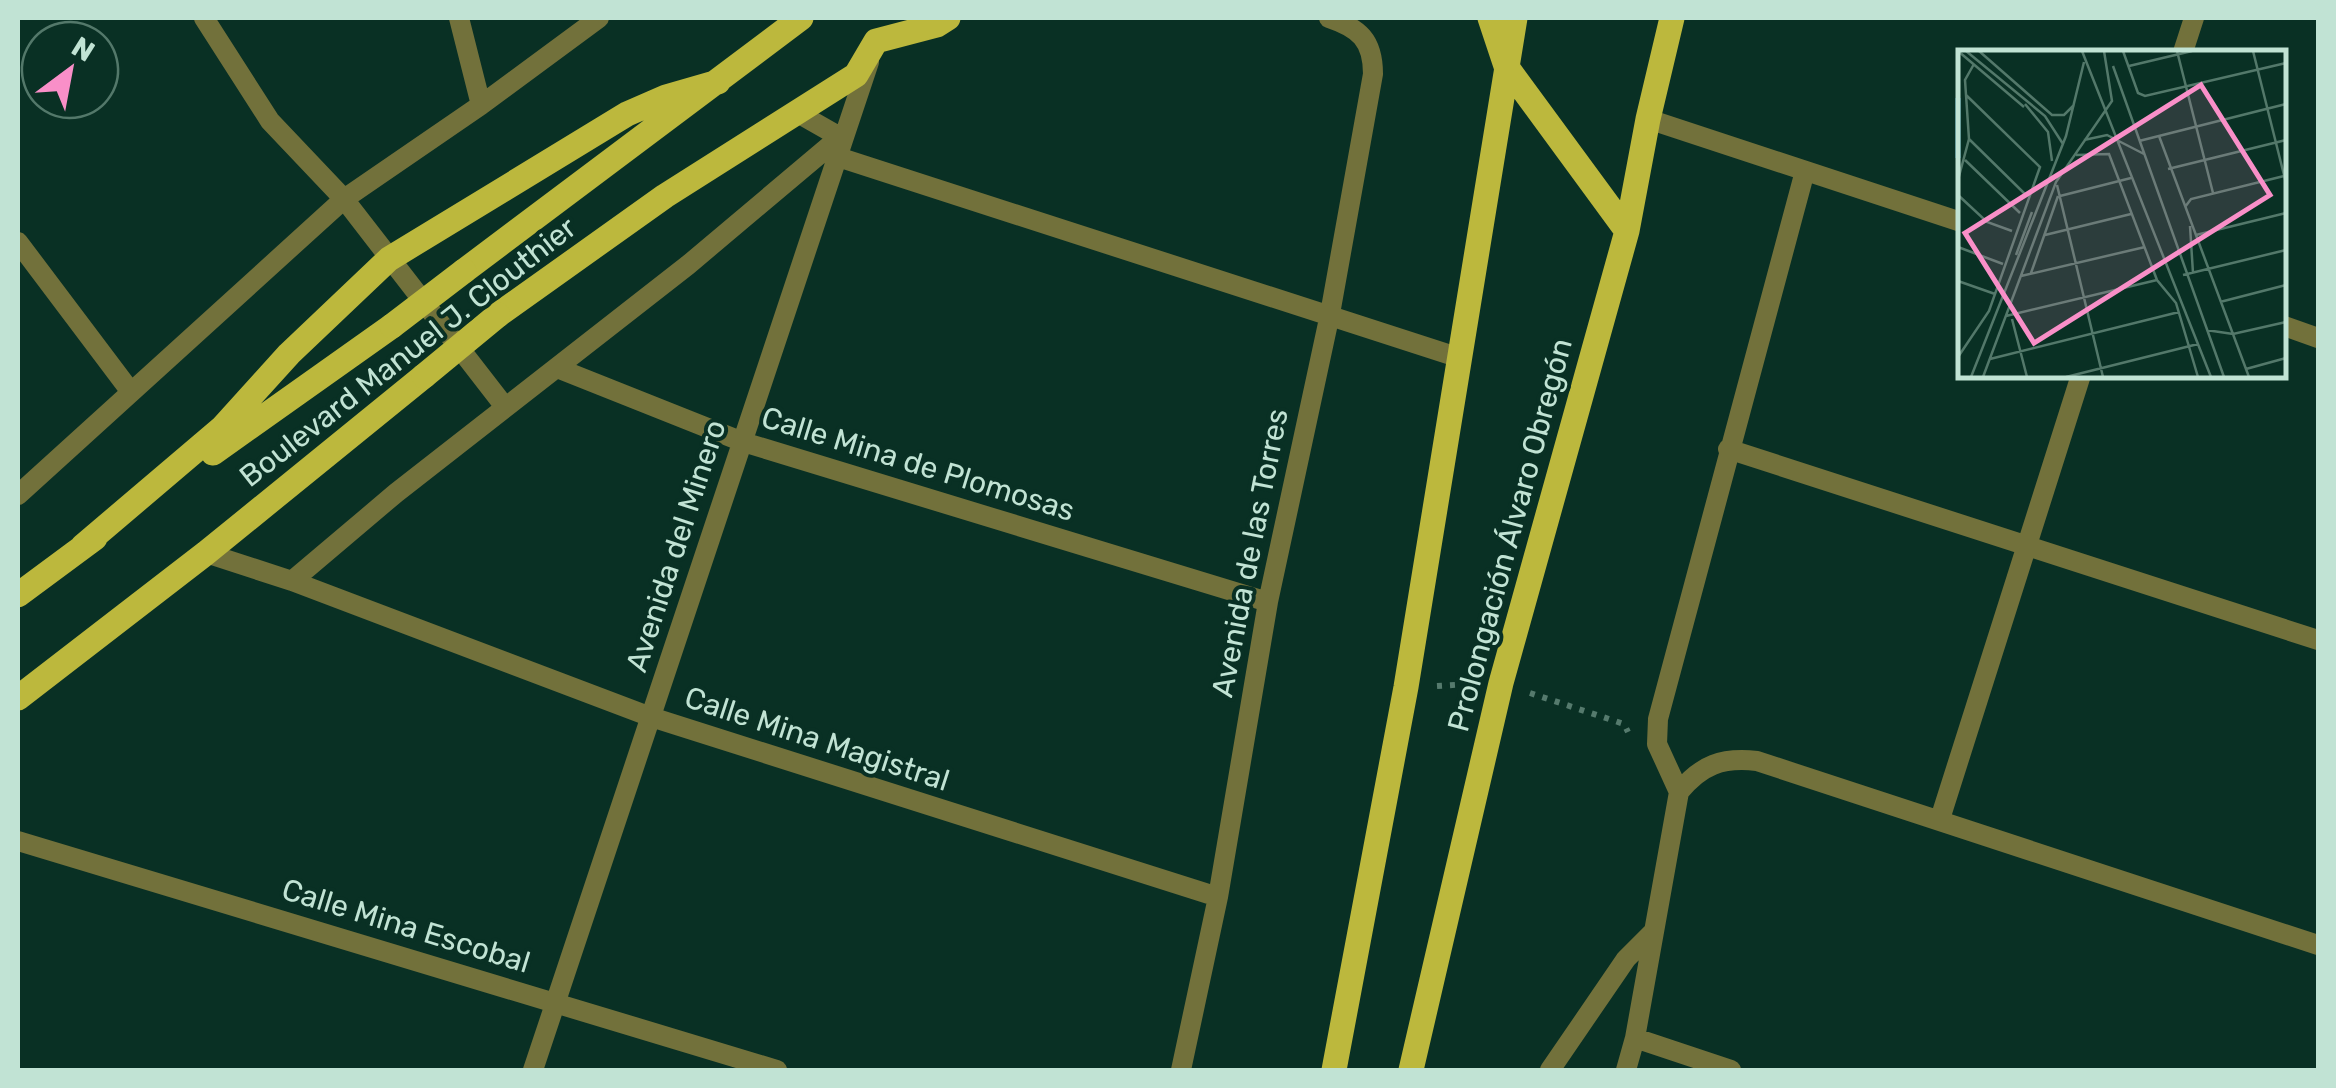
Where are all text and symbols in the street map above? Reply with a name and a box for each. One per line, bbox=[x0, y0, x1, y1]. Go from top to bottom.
north arrow bbox=[20, 20, 120, 120]
text: N bbox=[66, 30, 100, 69]
inset map bbox=[1958, 50, 2286, 378]
street label: Boulevard Manuel J. Clouthier bbox=[233, 209, 584, 495]
street label: Prolongación Álvaro Obregón bbox=[1440, 334, 1580, 736]
street label: Calle Mina de Plomosas bbox=[757, 399, 1079, 529]
street label: Avenida de las Torres bbox=[1204, 406, 1296, 700]
street label: Avenida del Minero bbox=[618, 415, 734, 677]
street label: Calle Mina Magistral bbox=[680, 679, 954, 799]
street label: Calle Mina Escobal bbox=[278, 871, 534, 981]

